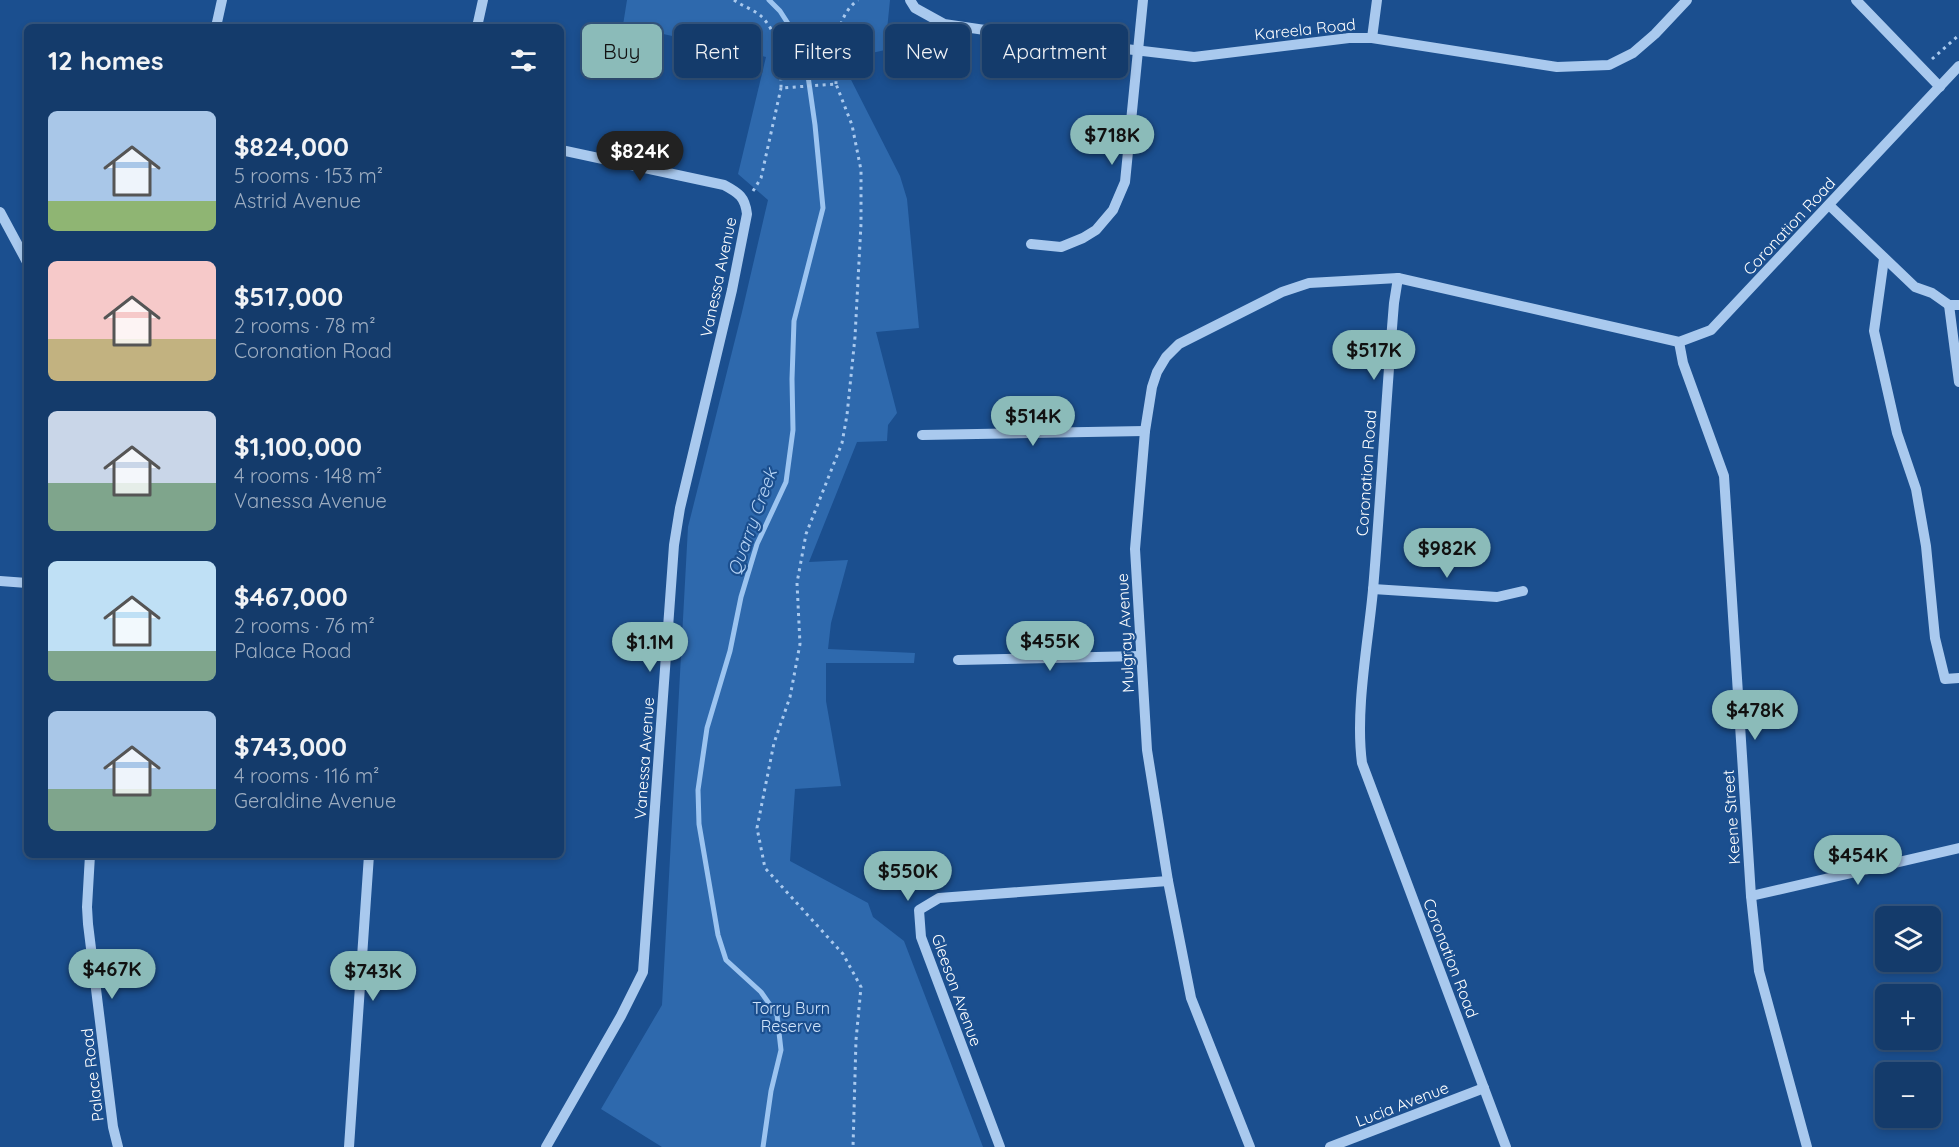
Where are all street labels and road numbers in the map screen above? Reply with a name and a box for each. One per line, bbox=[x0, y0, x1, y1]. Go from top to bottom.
street label: Kareela Road bbox=[1253, 14, 1357, 44]
street label: Coronation Road bbox=[1739, 173, 1839, 279]
street label: Vanessa Avenue bbox=[696, 215, 740, 339]
street label: Coronation Road bbox=[1352, 409, 1380, 537]
street label: Mulgray Avenue bbox=[1112, 573, 1138, 693]
street label: Vanessa Avenue bbox=[630, 696, 658, 820]
street label: Keene Street bbox=[1718, 769, 1744, 865]
street label: Coronation Road bbox=[1419, 895, 1483, 1021]
street label: Gleeson Avenue bbox=[927, 931, 987, 1049]
street label: Palace Road bbox=[76, 1027, 108, 1123]
street label: Lucia Avenue bbox=[1353, 1077, 1451, 1131]

